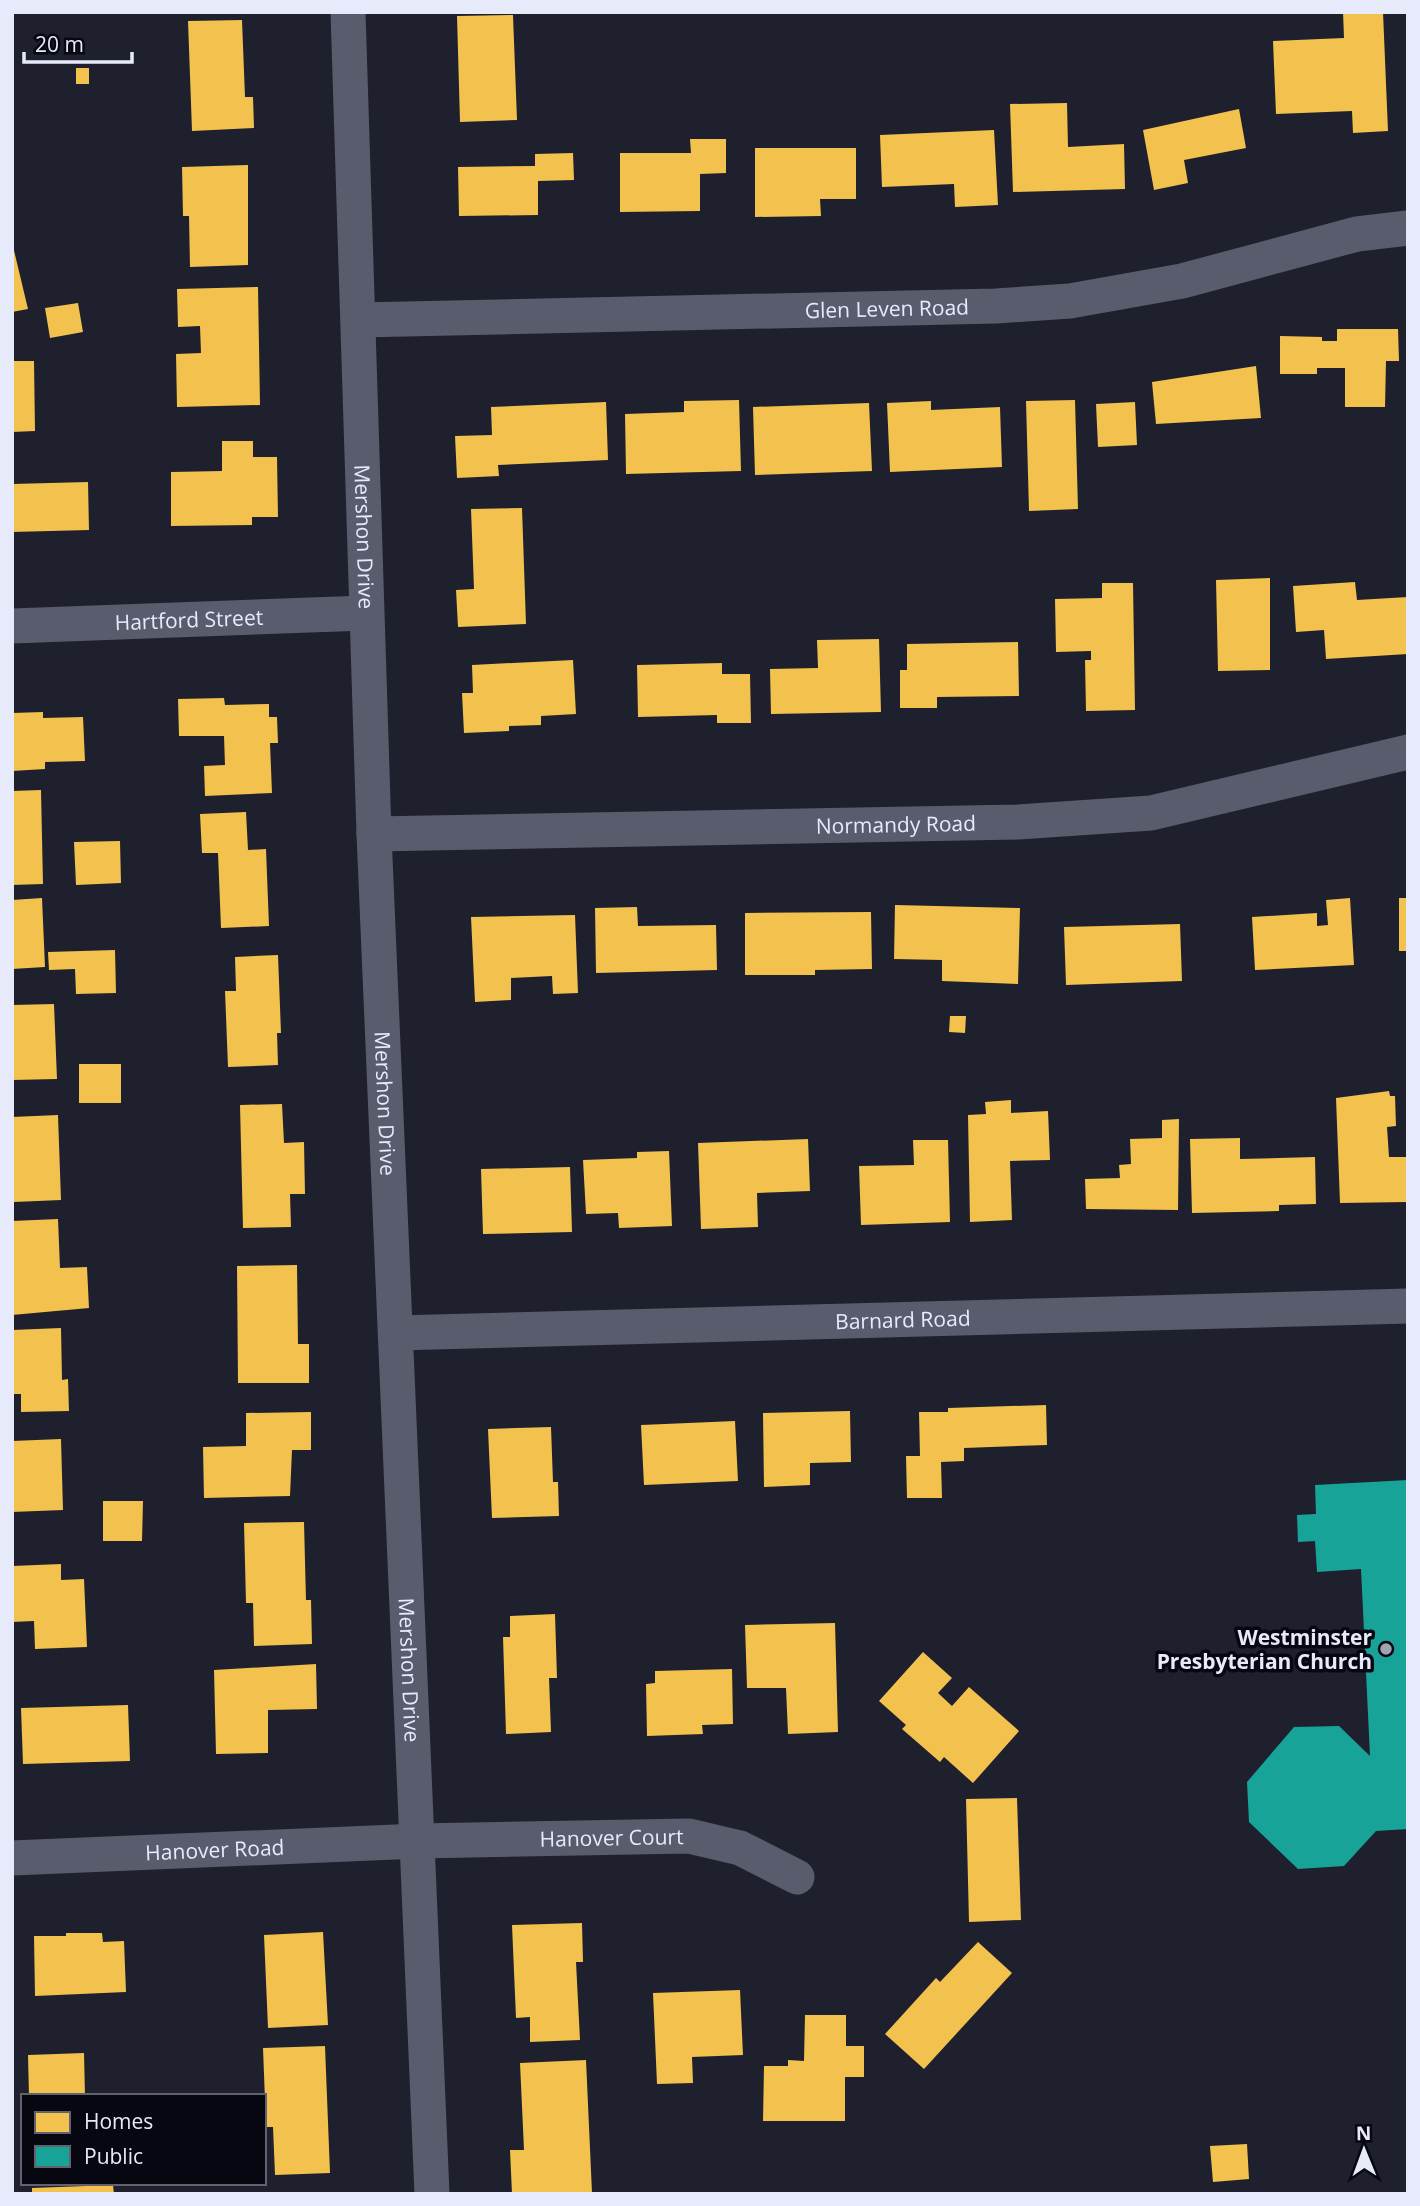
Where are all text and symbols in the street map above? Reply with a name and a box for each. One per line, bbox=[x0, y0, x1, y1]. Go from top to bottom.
scale bar bbox=[24, 21, 133, 65]
text: 20 m bbox=[35, 30, 84, 58]
street label: Glen Leven Road bbox=[804, 293, 969, 324]
street label: Mershon Drive bbox=[348, 464, 381, 609]
street label: Hartford Street bbox=[114, 603, 264, 636]
street label: Normandy Road bbox=[816, 809, 976, 840]
street label: Mershon Drive bbox=[368, 1030, 403, 1176]
street label: Barnard Road bbox=[835, 1304, 971, 1335]
street label: Mershon Drive bbox=[393, 1597, 427, 1743]
place label: Westminster Presbyterian Church bbox=[1157, 1623, 1372, 1675]
marker: Westminster Presbyterian Church bbox=[1378, 1641, 1394, 1657]
street label: Hanover Court bbox=[539, 1822, 684, 1853]
street label: Hanover Road bbox=[145, 1833, 285, 1866]
legend bbox=[21, 2094, 266, 2185]
text: Homes bbox=[84, 2107, 153, 2135]
north arrow bbox=[1329, 2115, 1399, 2185]
text: N bbox=[1356, 2120, 1372, 2146]
text: Public bbox=[84, 2142, 143, 2170]

